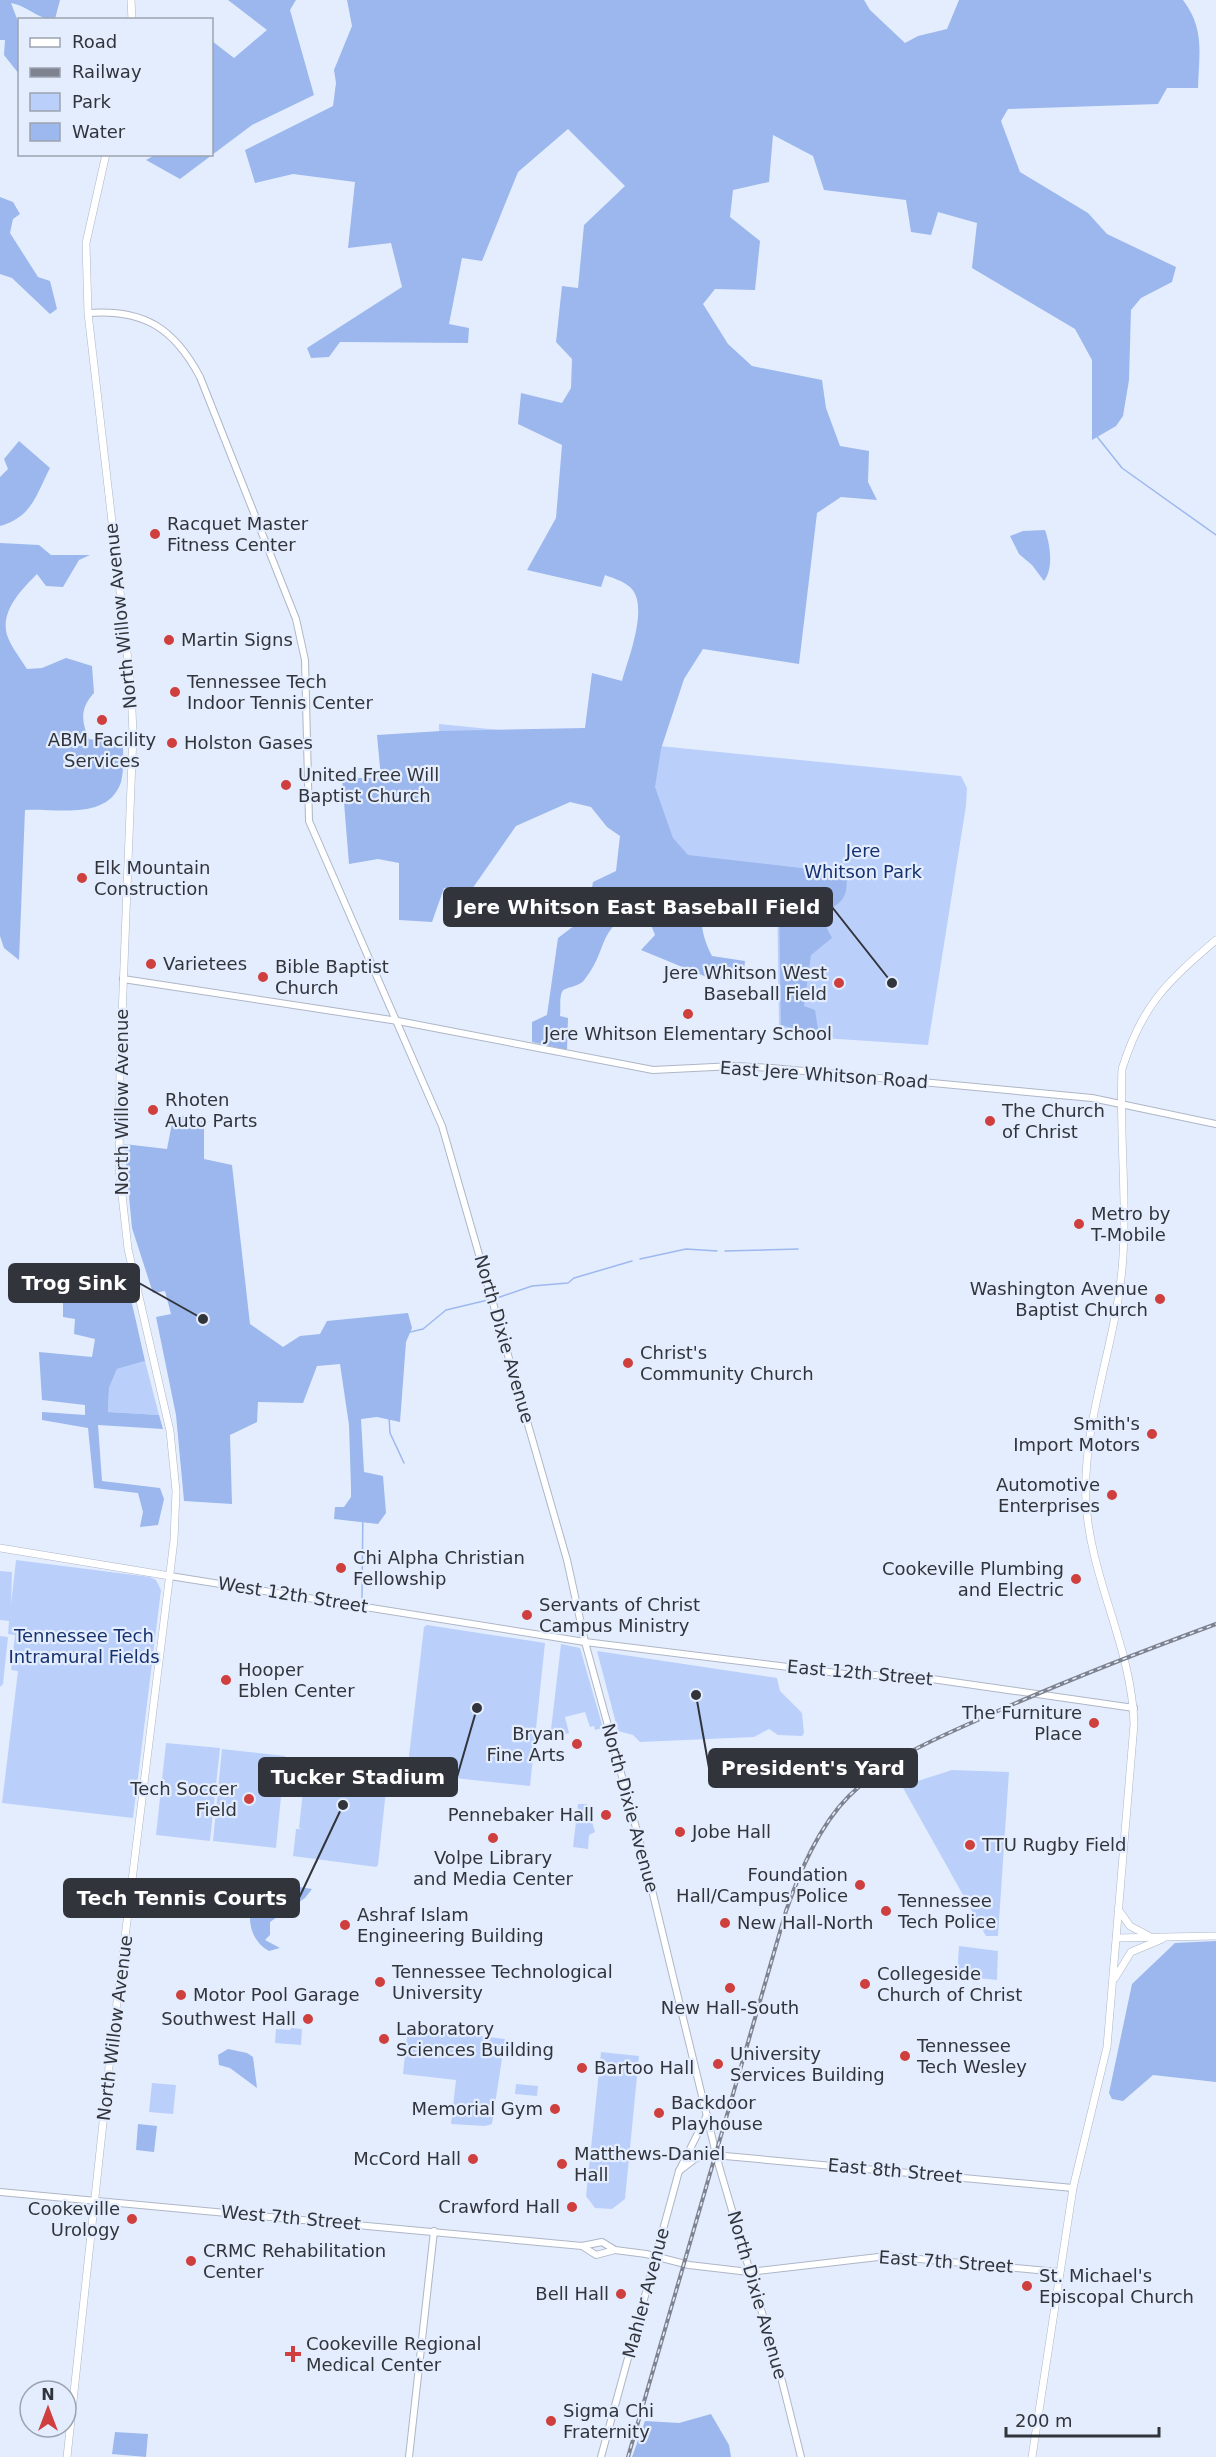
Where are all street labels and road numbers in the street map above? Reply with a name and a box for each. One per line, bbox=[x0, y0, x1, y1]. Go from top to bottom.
street label: North Willow Avenue bbox=[100, 522, 141, 710]
street label: North Willow Avenue bbox=[111, 1009, 132, 1195]
street label: East Jere Whitson Road bbox=[719, 1057, 929, 1092]
street label: North Dixie Avenue bbox=[470, 1252, 539, 1426]
street label: West 12th Street bbox=[216, 1572, 370, 1617]
street label: East 12th Street bbox=[786, 1656, 934, 1689]
street label: North Dixie Avenue bbox=[598, 1721, 663, 1895]
street label: North Willow Avenue bbox=[93, 1934, 136, 2122]
street label: East 8th Street bbox=[827, 2154, 963, 2187]
street label: West 7th Street bbox=[220, 2201, 362, 2234]
street label: North Dixie Avenue bbox=[723, 2208, 792, 2382]
street label: Mahler Avenue bbox=[618, 2225, 673, 2360]
street label: East 7th Street bbox=[878, 2246, 1014, 2277]

